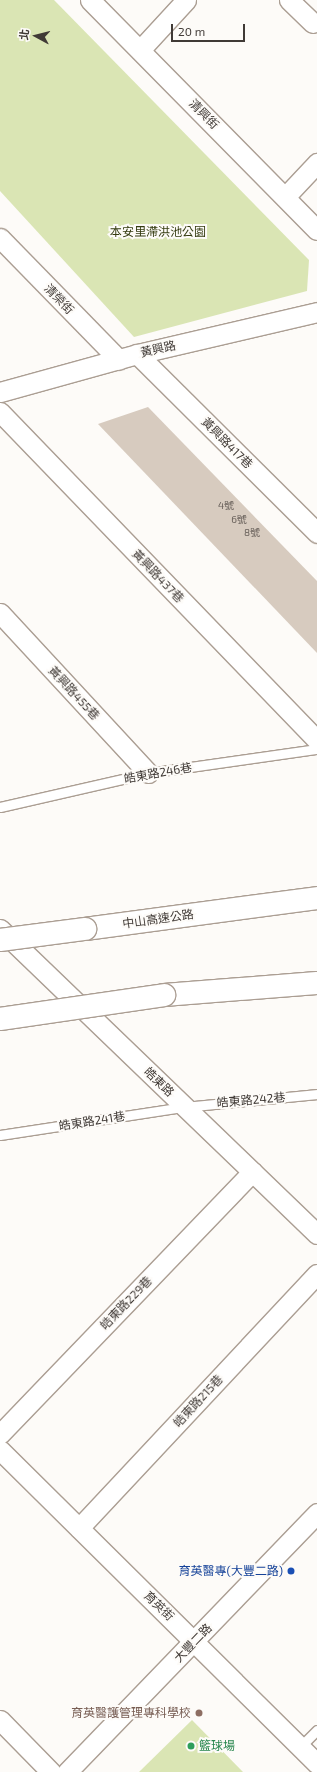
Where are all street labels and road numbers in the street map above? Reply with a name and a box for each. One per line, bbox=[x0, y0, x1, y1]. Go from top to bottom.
street label: 清興街 bbox=[186, 96, 222, 132]
street label: 清榮街 bbox=[41, 281, 77, 317]
street label: 黃興路 bbox=[139, 338, 177, 360]
street label: 黃興路417巷 bbox=[198, 414, 256, 472]
street label: 黃興路437巷 bbox=[129, 546, 187, 606]
street label: 黃興路455巷 bbox=[45, 663, 103, 723]
street label: 皓東路246巷 bbox=[123, 760, 193, 786]
street label: 中山高速公路 bbox=[121, 907, 195, 931]
street label: 皓東路 bbox=[141, 1064, 177, 1100]
street label: 皓東路242巷 bbox=[216, 1090, 286, 1110]
street label: 皓東路241巷 bbox=[58, 1109, 126, 1133]
street label: 皓東路229巷 bbox=[97, 1273, 155, 1333]
street label: 皓東路215巷 bbox=[170, 1372, 226, 1430]
street label: 育英街 bbox=[141, 1588, 177, 1624]
street label: 大豐二路 bbox=[171, 1621, 215, 1665]

